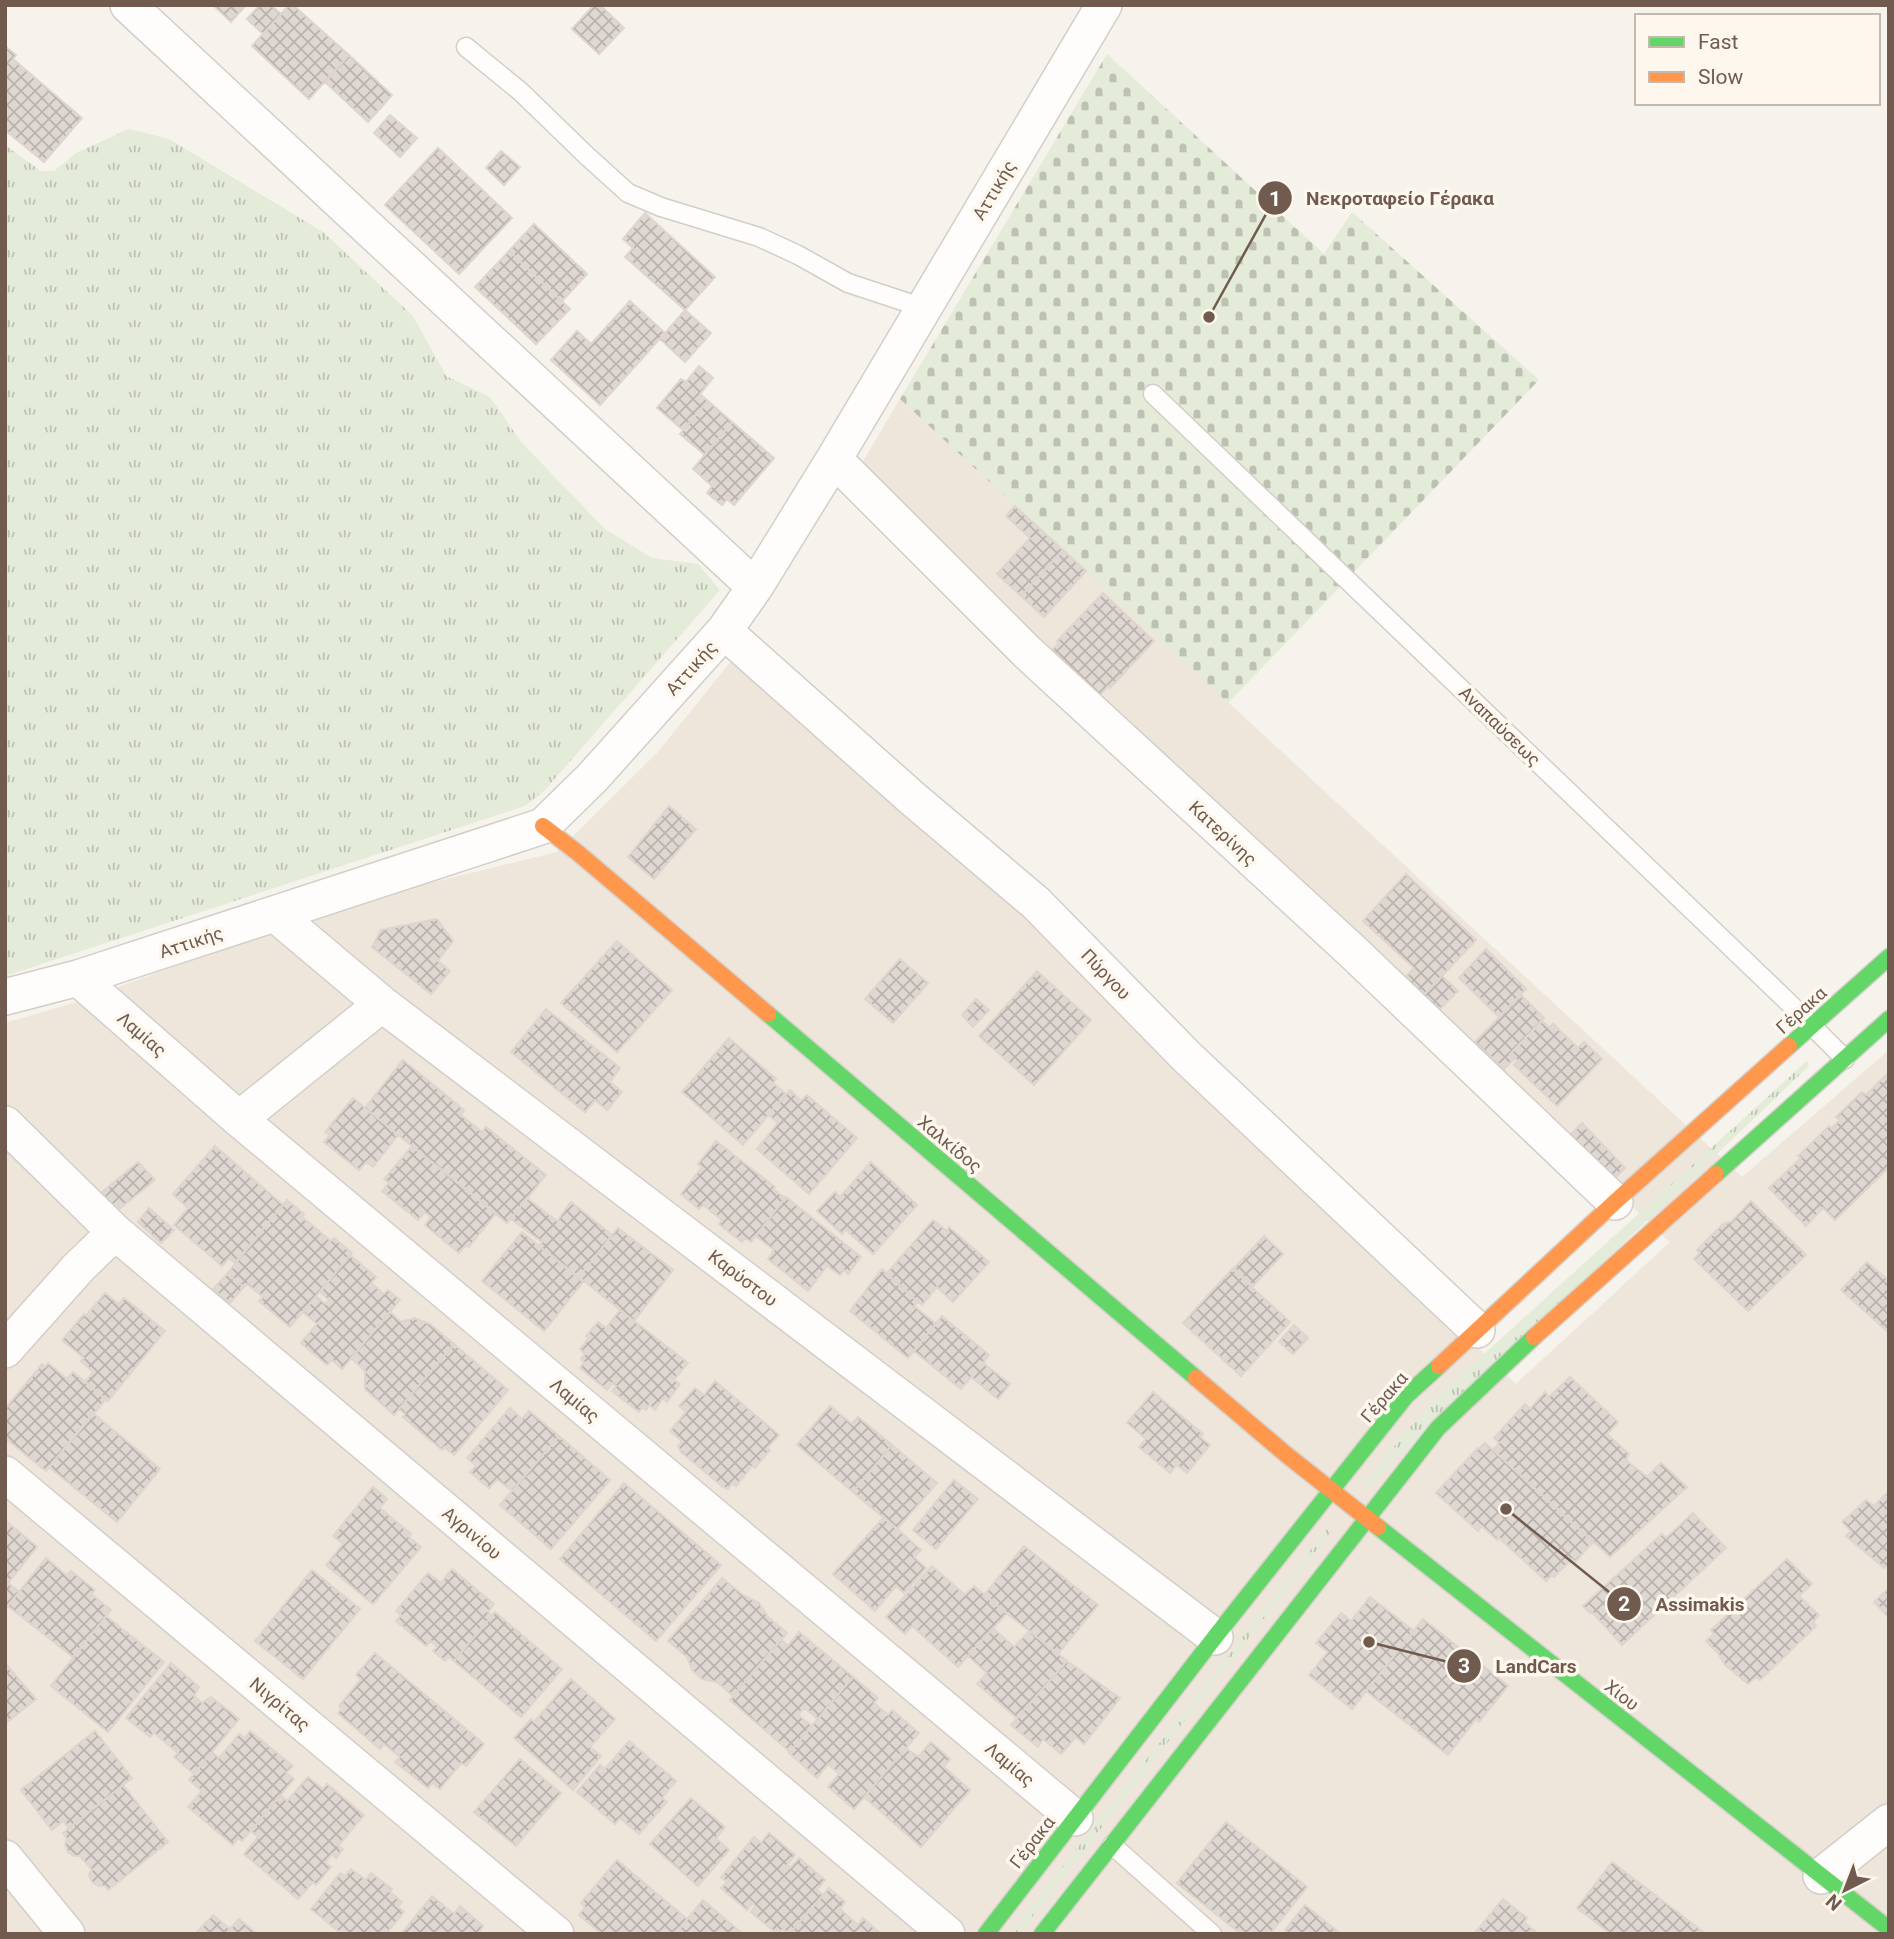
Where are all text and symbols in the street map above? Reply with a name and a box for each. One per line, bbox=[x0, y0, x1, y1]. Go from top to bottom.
legend bbox=[1635, 14, 1880, 105]
text: Fast bbox=[1698, 30, 1739, 54]
text: Slow bbox=[1698, 65, 1744, 89]
street label: Αττικής bbox=[968, 156, 1020, 224]
callout: Νεκροταφείο Γέρακα bbox=[1257, 178, 1508, 218]
text: 1 bbox=[1269, 187, 1281, 211]
text: Νεκροταφείο Γέρακα bbox=[1306, 187, 1494, 210]
street label: Αττικής bbox=[661, 636, 721, 700]
street label: Αναπαύσεως bbox=[1455, 682, 1545, 770]
street label: Κατερίνης bbox=[1185, 796, 1261, 870]
street label: Αττικής bbox=[156, 922, 226, 962]
street label: Πύργου bbox=[1077, 944, 1135, 1004]
street label: Γέρακα bbox=[1772, 981, 1831, 1038]
street label: Λαμίας bbox=[113, 1007, 171, 1061]
street label: Χαλκίδος bbox=[914, 1111, 986, 1177]
street label: Καρύστου bbox=[704, 1245, 782, 1311]
street label: Γέρακα bbox=[1356, 1367, 1412, 1427]
street label: Λαμίας bbox=[546, 1373, 604, 1427]
street label: Αγρινίου bbox=[438, 1502, 506, 1564]
callout: Assimakis bbox=[1606, 1584, 1758, 1624]
text: 2 bbox=[1618, 1592, 1630, 1616]
text: Assimakis bbox=[1656, 1593, 1745, 1616]
callout: LandCars bbox=[1446, 1646, 1590, 1686]
text: 3 bbox=[1458, 1654, 1470, 1678]
text: LandCars bbox=[1495, 1655, 1577, 1678]
street label: Νιγρίτας bbox=[246, 1673, 314, 1735]
street label: Χίου bbox=[1601, 1675, 1643, 1715]
street label: Λαμίας bbox=[981, 1737, 1039, 1791]
street label: Γέρακα bbox=[1005, 1811, 1059, 1872]
north arrow bbox=[1810, 1855, 1880, 1925]
text: N bbox=[1821, 1889, 1847, 1915]

